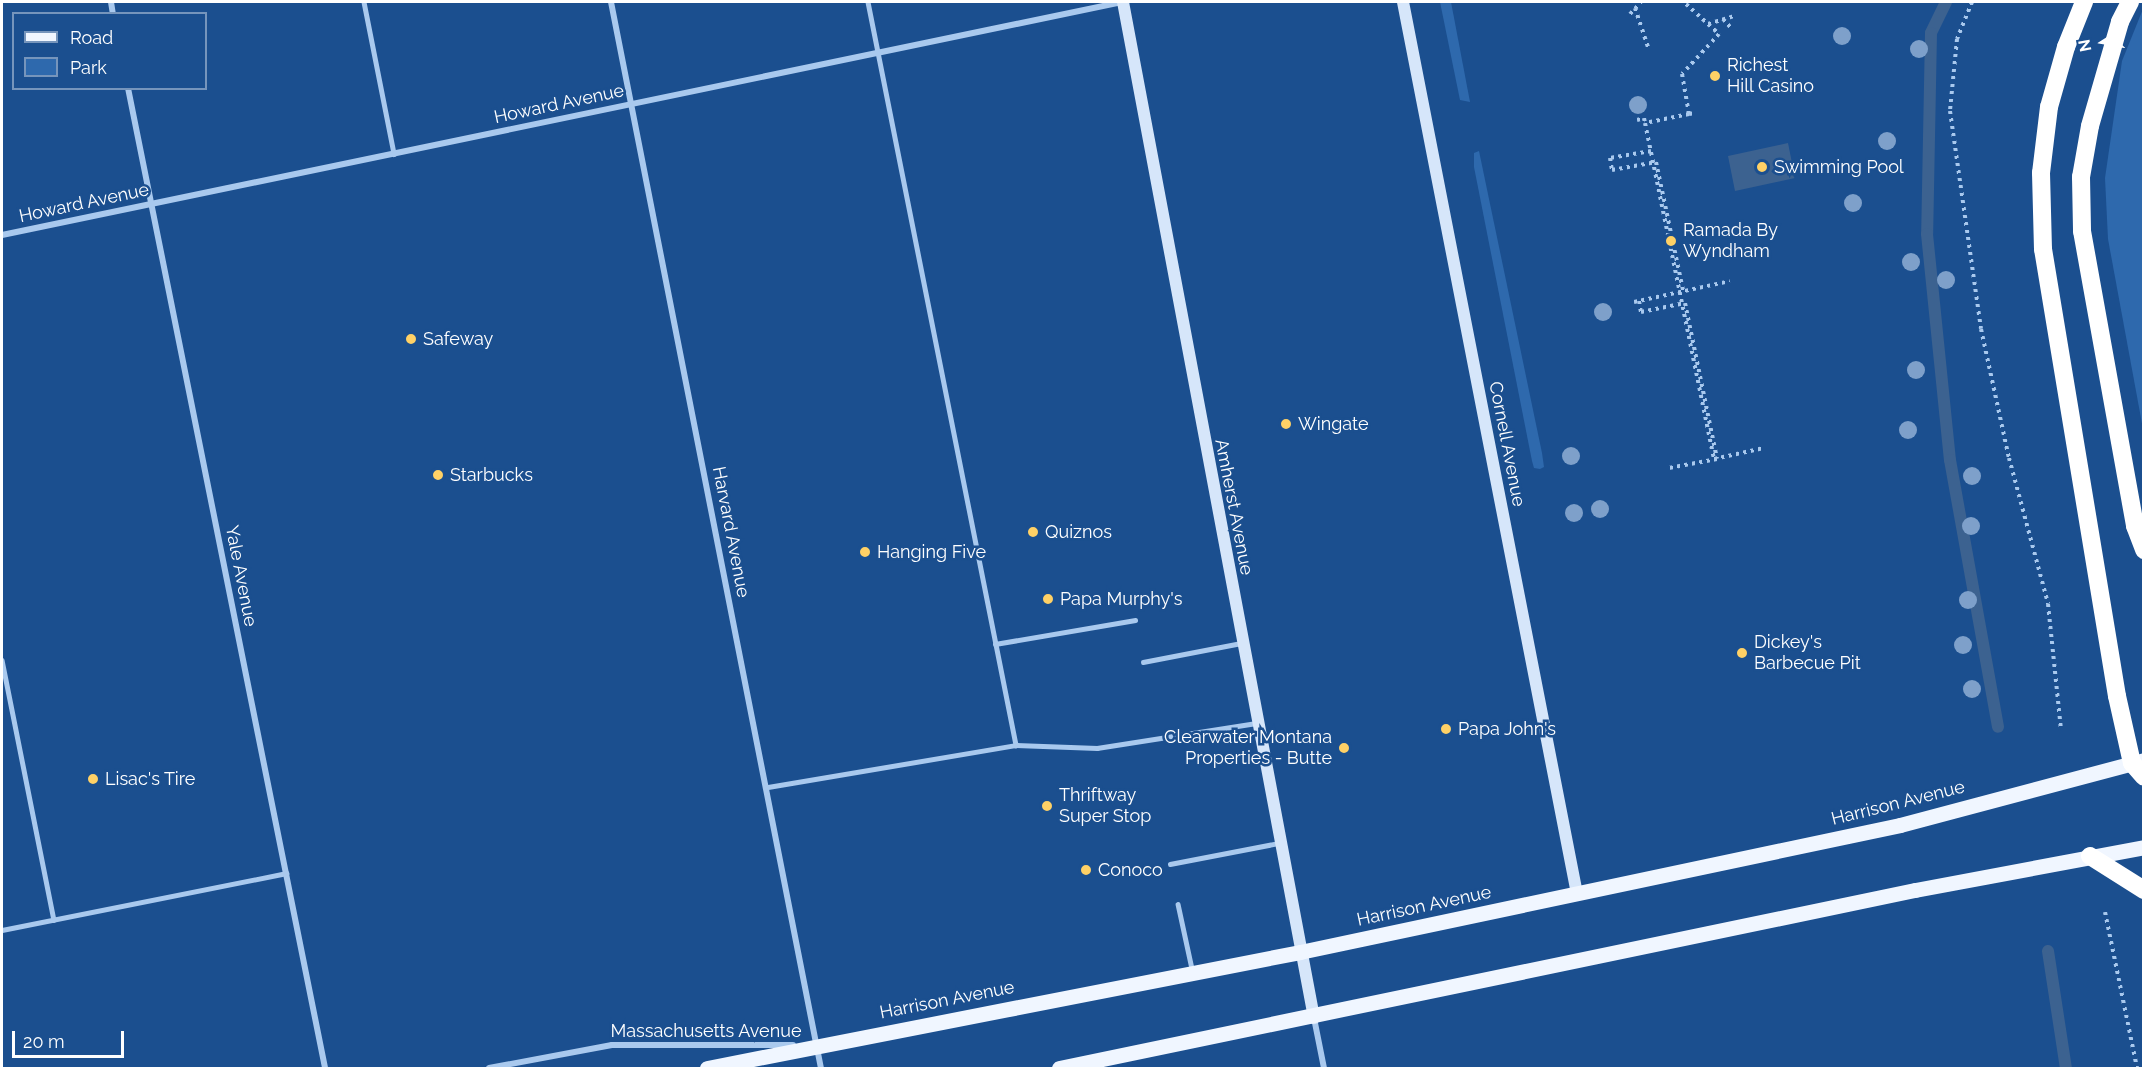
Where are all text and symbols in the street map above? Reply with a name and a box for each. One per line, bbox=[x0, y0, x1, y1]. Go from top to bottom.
legend bbox=[12, 12, 207, 90]
north arrow bbox=[2073, 12, 2133, 72]
text: Road bbox=[70, 27, 113, 48]
text: N bbox=[2074, 38, 2095, 53]
place label: Richest Hill Casino bbox=[1727, 55, 1815, 98]
text: Park bbox=[70, 57, 107, 78]
marker: Richest Hill Casino bbox=[1708, 69, 1722, 83]
street label: Howard Avenue bbox=[492, 80, 626, 128]
place label: Swimming Pool bbox=[1774, 156, 1904, 178]
marker: Swimming Pool bbox=[1755, 160, 1769, 174]
street label: Howard Avenue bbox=[17, 179, 151, 227]
place label: Ramada By Wyndham bbox=[1683, 220, 1778, 262]
marker: Ramada By Wyndham bbox=[1664, 234, 1678, 248]
place label: Safeway bbox=[423, 328, 493, 350]
marker: Safeway bbox=[404, 332, 418, 346]
street label: Cornell Avenue bbox=[1484, 379, 1530, 509]
place label: Wingate bbox=[1298, 413, 1369, 435]
marker: Wingate bbox=[1279, 417, 1293, 431]
street label: Amherst Avenue bbox=[1210, 437, 1258, 577]
place label: Starbucks bbox=[450, 464, 533, 486]
street label: Harvard Avenue bbox=[708, 464, 754, 600]
marker: Starbucks bbox=[431, 468, 445, 482]
place label: Quiznos bbox=[1045, 521, 1112, 543]
street label: Yale Avenue bbox=[221, 523, 261, 629]
marker: Quiznos bbox=[1026, 525, 1040, 539]
place label: Hanging Five bbox=[877, 541, 986, 563]
marker: Hanging Five bbox=[858, 545, 872, 559]
place label: Papa Murphy's bbox=[1060, 588, 1182, 610]
marker: Papa Murphy's bbox=[1041, 592, 1055, 606]
place label: Dickey's Barbecue Pit bbox=[1754, 632, 1861, 674]
marker: Dickey's Barbecue Pit bbox=[1735, 646, 1749, 660]
place label: Papa John's bbox=[1458, 718, 1557, 740]
marker: Papa John's bbox=[1439, 722, 1453, 736]
place label: Clearwater Montana Properties - Butte bbox=[1164, 727, 1332, 770]
marker: Clearwater Montana Properties - Butte bbox=[1337, 741, 1351, 755]
place label: Lisac's Tire bbox=[105, 768, 196, 790]
marker: Lisac's Tire bbox=[86, 772, 100, 786]
street label: Harrison Avenue bbox=[1829, 776, 1967, 830]
place label: Thriftway Super Stop bbox=[1059, 785, 1152, 828]
marker: Thriftway Super Stop bbox=[1040, 799, 1054, 813]
place label: Conoco bbox=[1098, 859, 1163, 881]
marker: Conoco bbox=[1079, 863, 1093, 877]
street label: Harrison Avenue bbox=[1355, 881, 1493, 931]
street label: Harrison Avenue bbox=[878, 976, 1016, 1024]
scale bar bbox=[15, 1019, 128, 1057]
street label: Massachusetts Avenue bbox=[610, 1020, 802, 1042]
text: 20 m bbox=[23, 1031, 65, 1052]

